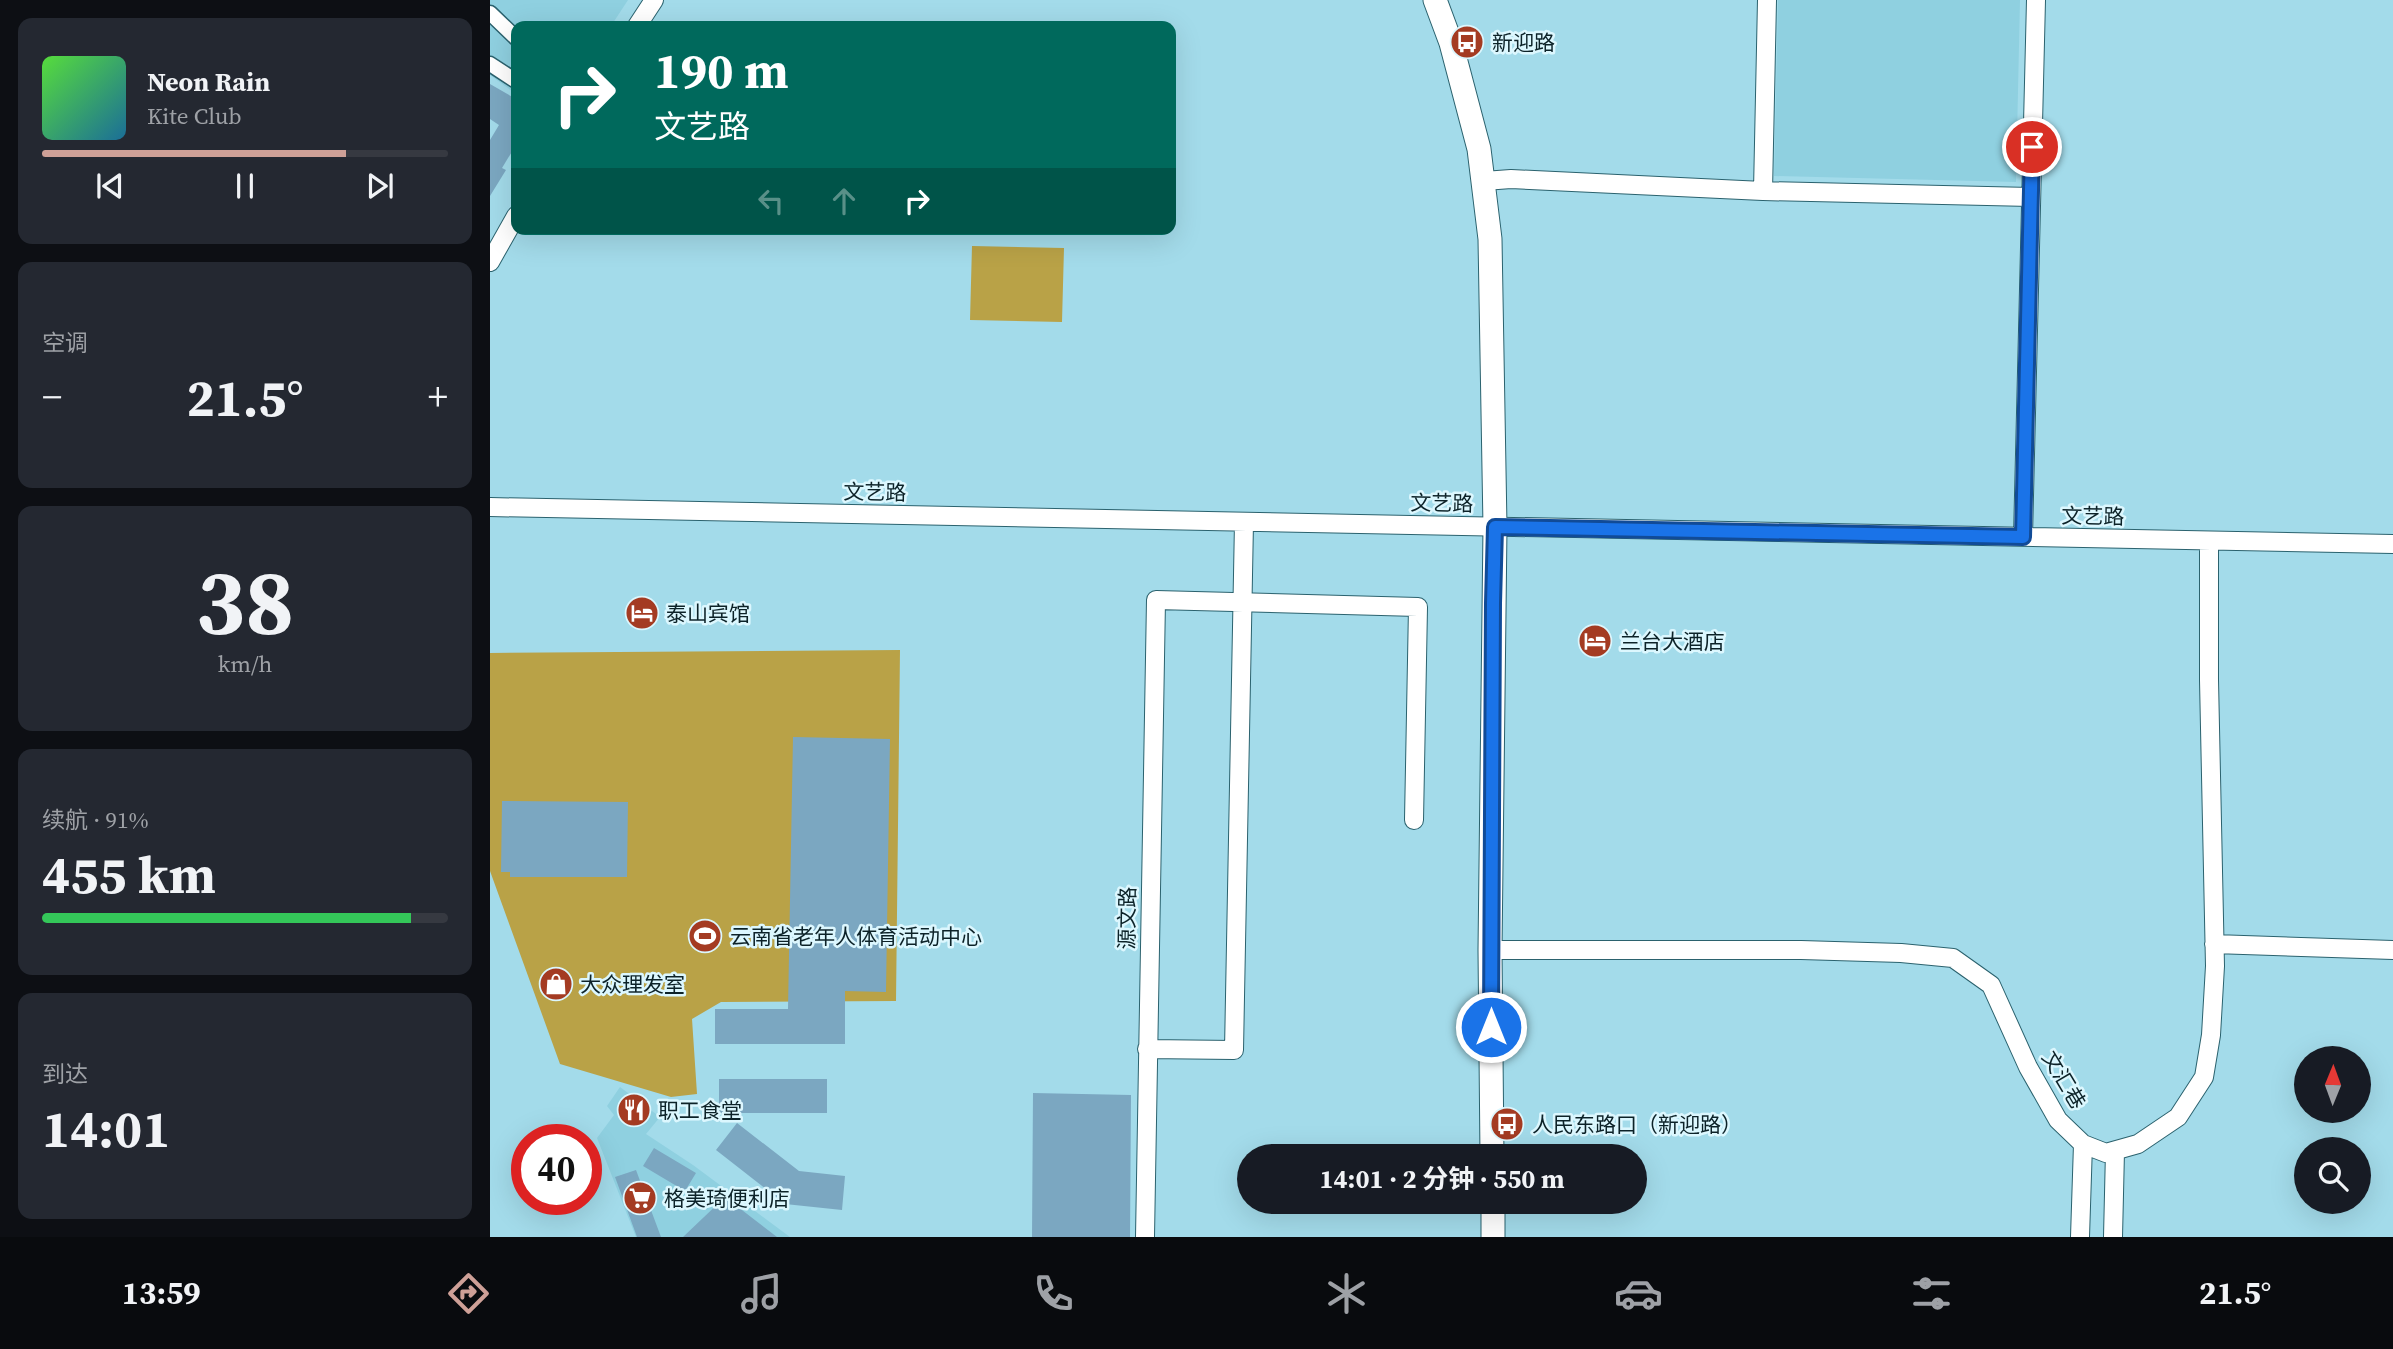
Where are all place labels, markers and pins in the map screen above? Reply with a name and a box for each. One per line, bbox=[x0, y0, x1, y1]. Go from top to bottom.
bus stop icon: 新迎路 bbox=[1448, 23, 1486, 61]
place label: 新迎路 bbox=[1492, 28, 1555, 57]
pin bbox=[2002, 117, 2062, 177]
hotel icon: 泰山宾馆 bbox=[623, 594, 661, 632]
place label: 泰山宾馆 bbox=[666, 599, 750, 628]
hotel icon: 兰台大酒店 bbox=[1576, 622, 1614, 660]
place label: 兰台大酒店 bbox=[1620, 627, 1725, 656]
sports icon: 云南省老年人体育活动中心 bbox=[686, 917, 724, 955]
place label: 云南省老年人体育活动中心 bbox=[730, 922, 982, 951]
shop icon: 大众理发室 bbox=[537, 965, 575, 1003]
place label: 大众理发室 bbox=[580, 970, 685, 999]
restaurant icon: 职工食堂 bbox=[615, 1091, 653, 1129]
place label: 职工食堂 bbox=[658, 1096, 742, 1125]
bus stop icon: 人民东路口（新迎路） bbox=[1488, 1105, 1526, 1143]
place label: 人民东路口（新迎路） bbox=[1532, 1110, 1742, 1139]
supermarket icon: 格美琦便利店 bbox=[621, 1179, 659, 1217]
place label: 格美琦便利店 bbox=[664, 1184, 790, 1213]

